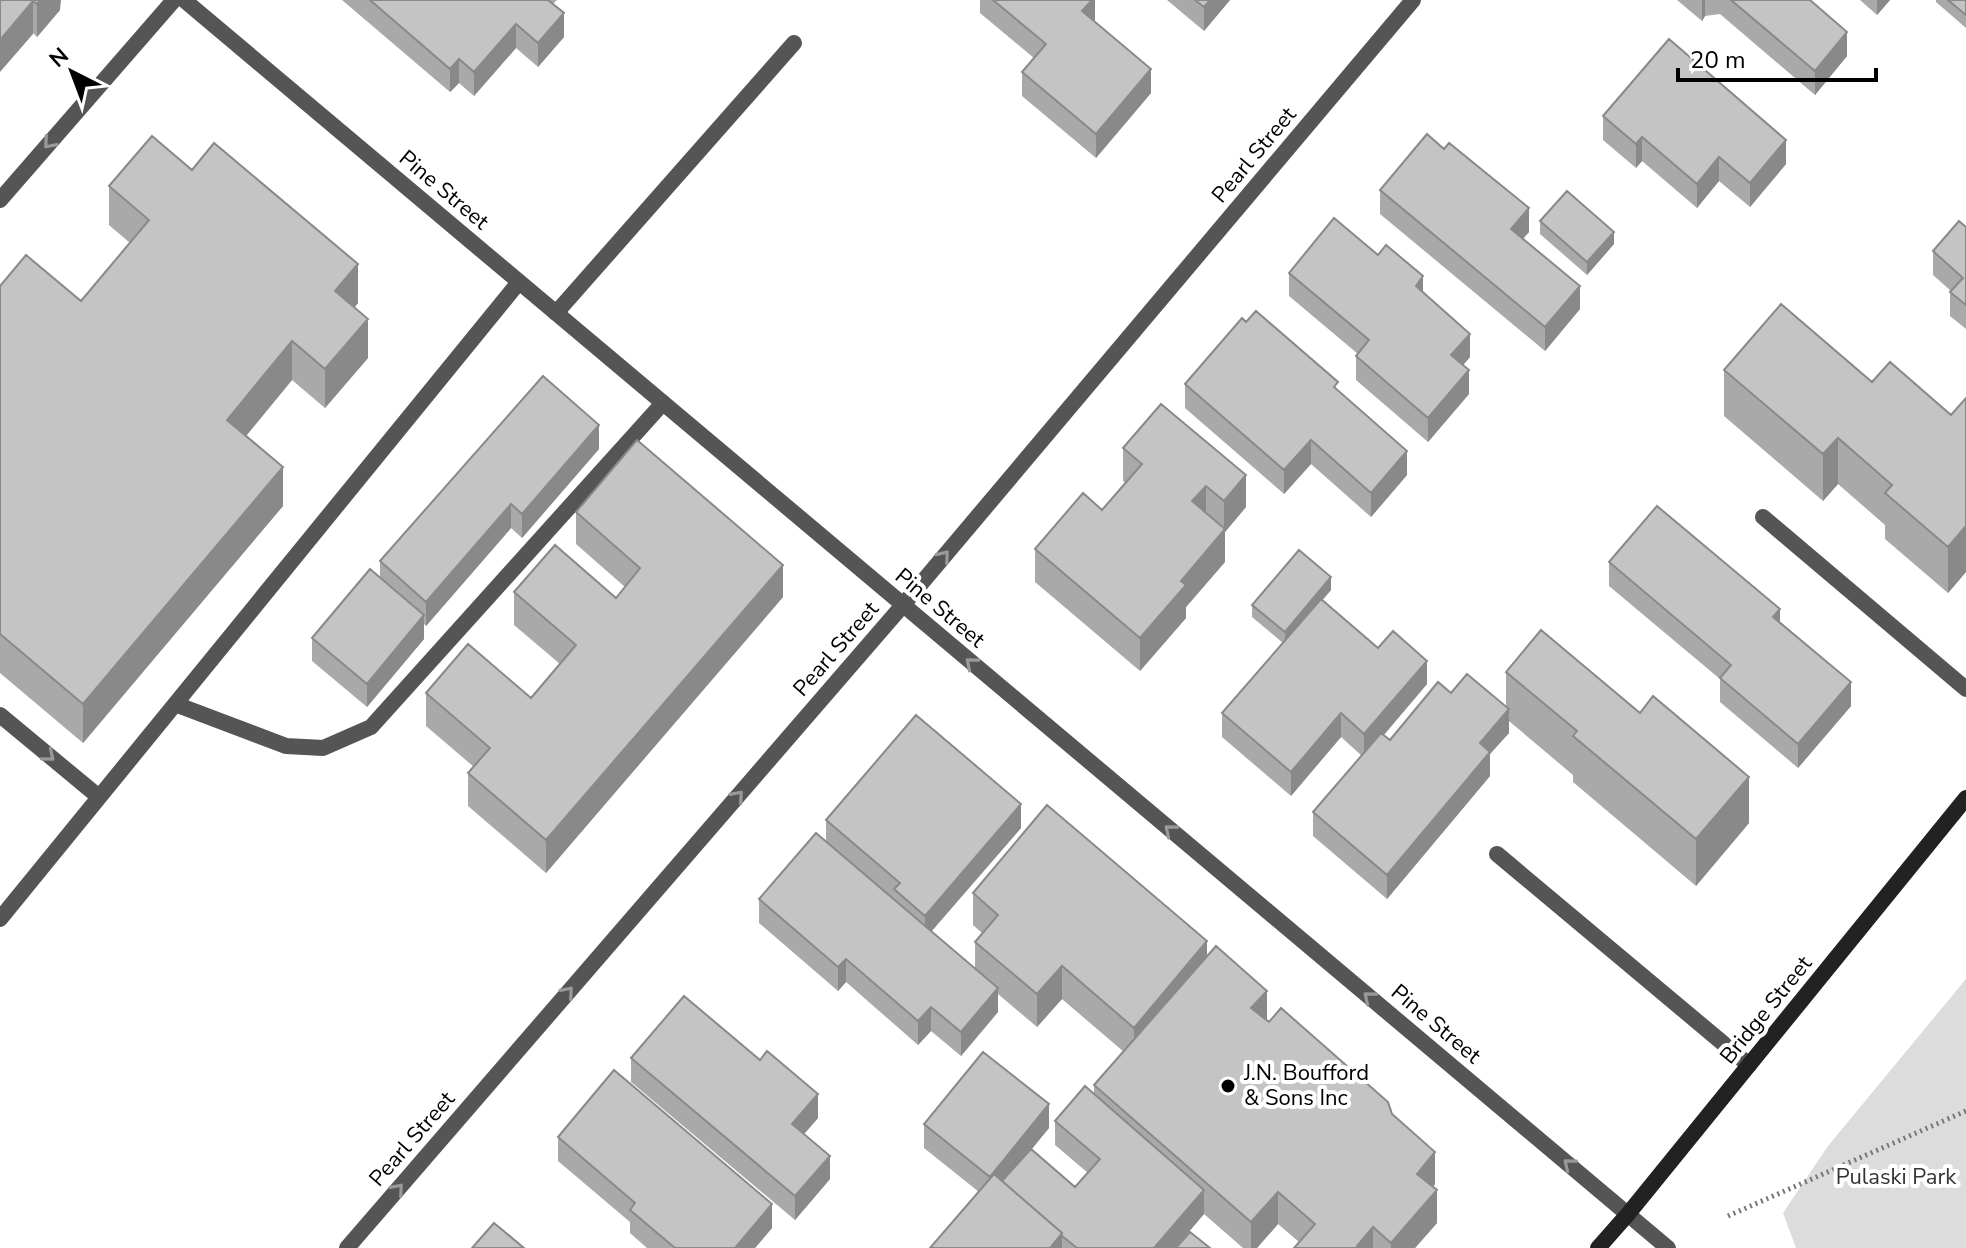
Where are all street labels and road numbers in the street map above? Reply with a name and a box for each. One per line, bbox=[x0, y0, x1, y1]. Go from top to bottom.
street label: Pearl Street bbox=[1205, 100, 1303, 209]
street label: Pine Street bbox=[393, 144, 496, 237]
street label: Pine Street bbox=[889, 562, 992, 655]
street label: Pearl Street bbox=[786, 595, 886, 703]
street label: Bridge Street bbox=[1713, 949, 1819, 1070]
street label: Pine Street bbox=[1385, 978, 1488, 1071]
street label: Pearl Street bbox=[362, 1085, 462, 1193]

